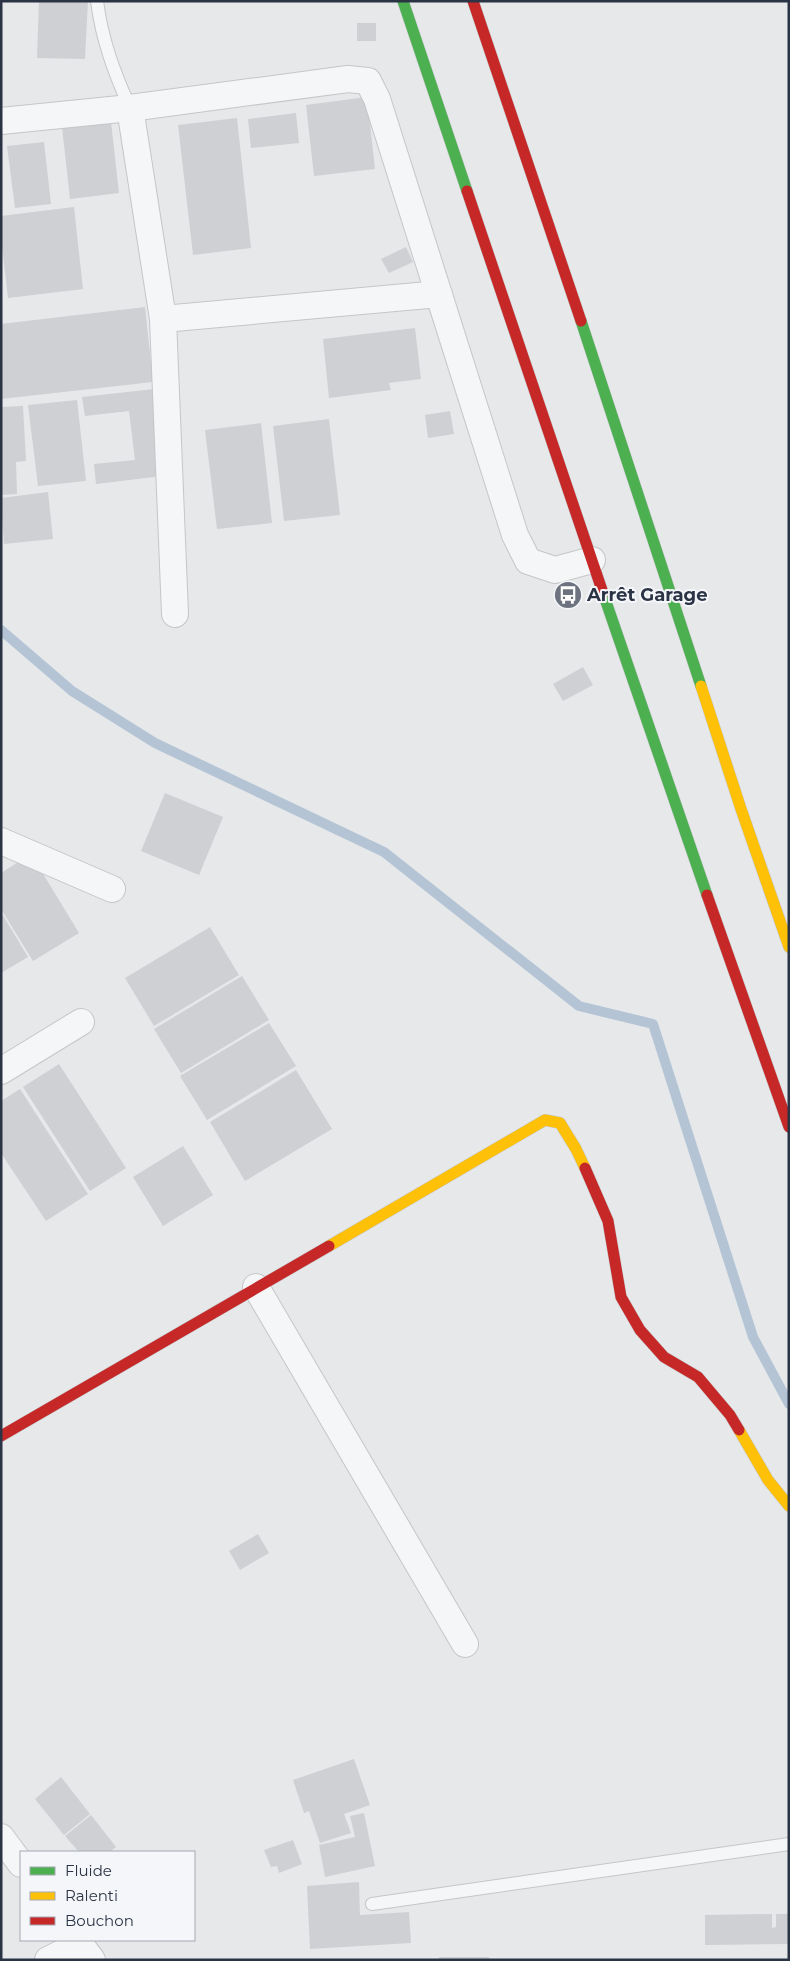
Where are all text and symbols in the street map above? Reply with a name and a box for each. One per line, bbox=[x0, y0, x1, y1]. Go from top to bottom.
bus stop icon: Arrêt Garage bbox=[553, 580, 583, 610]
place label: Arrêt Garage bbox=[586, 584, 708, 606]
legend bbox=[20, 1851, 195, 1941]
text: Fluide bbox=[65, 1861, 112, 1880]
text: Ralenti bbox=[65, 1886, 118, 1905]
text: Bouchon bbox=[65, 1911, 134, 1930]

